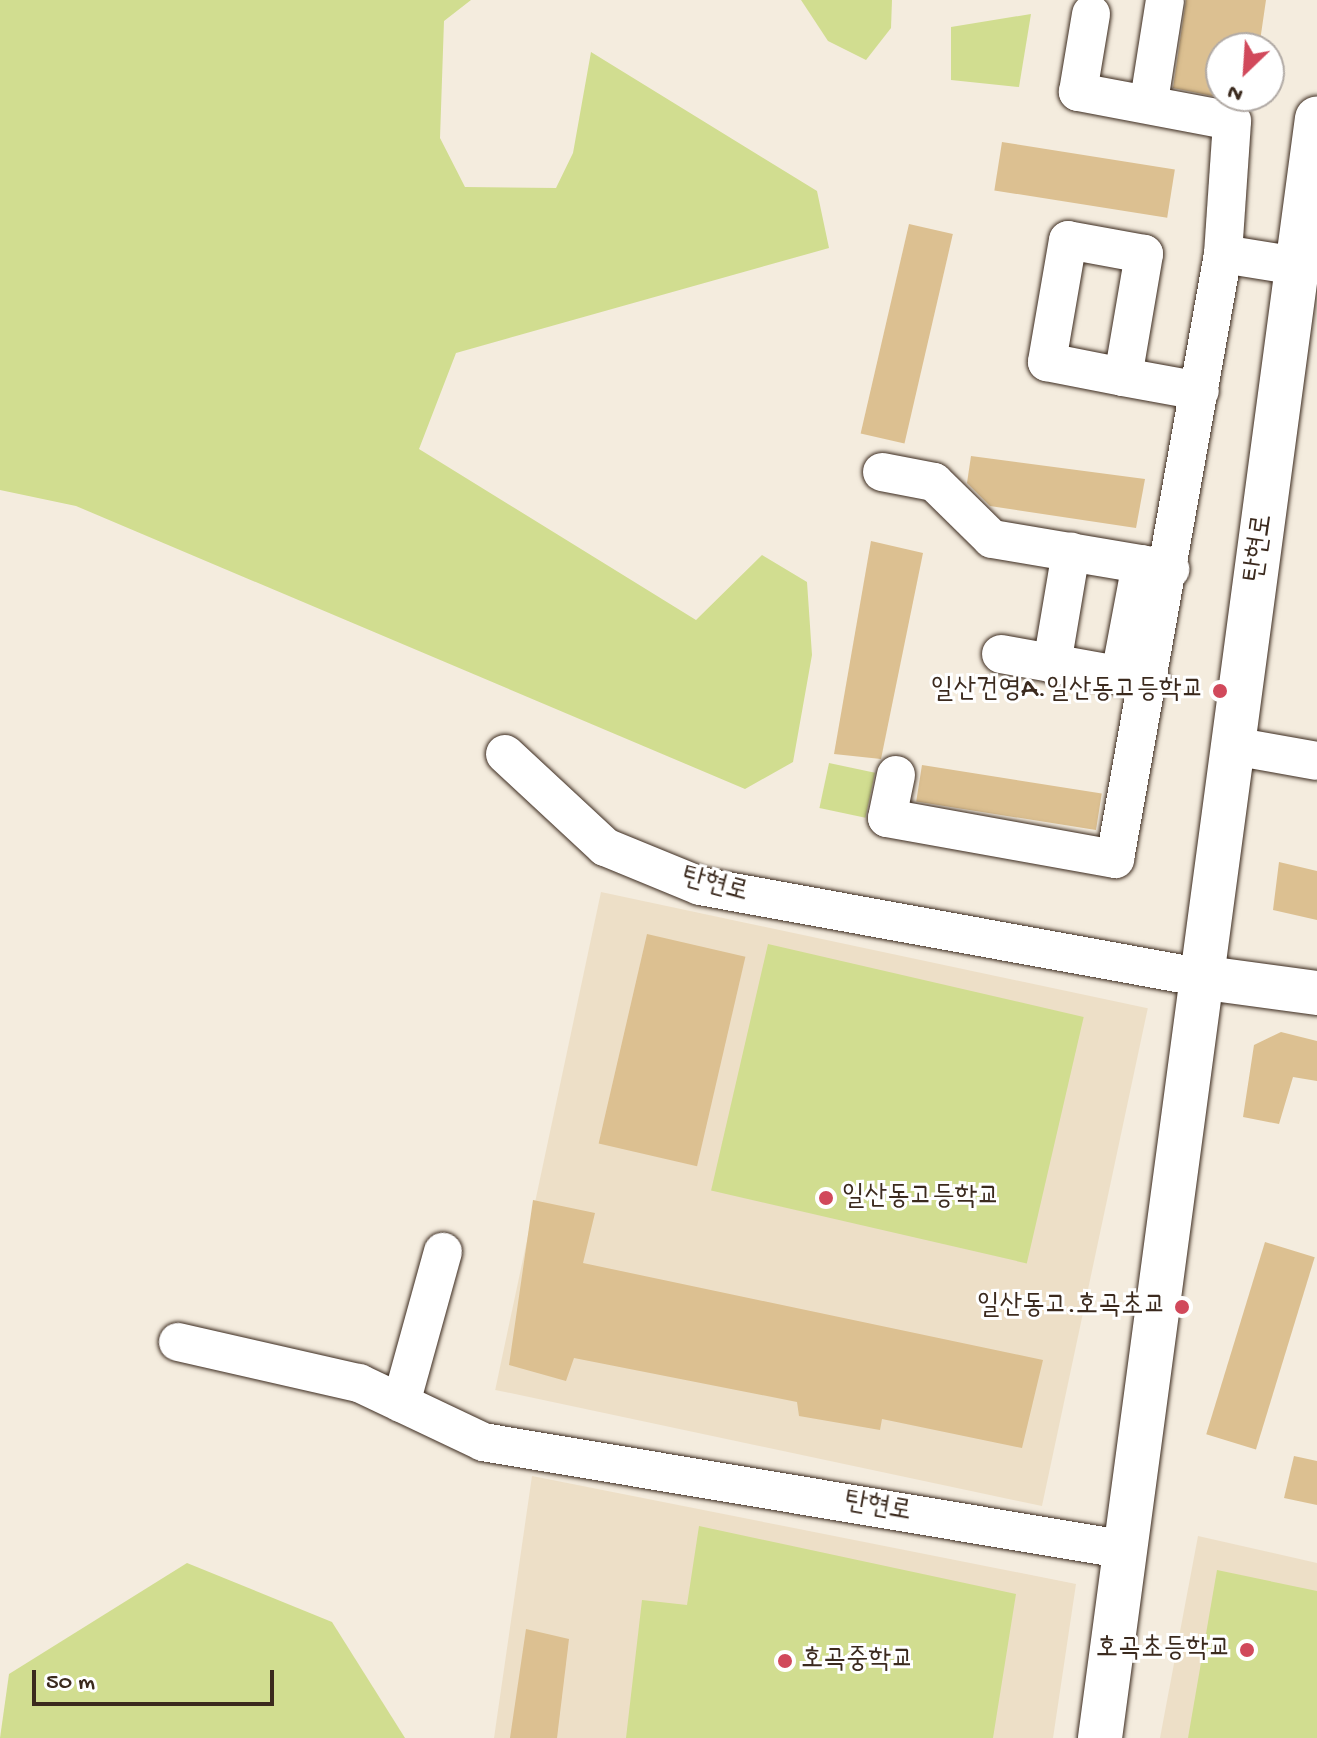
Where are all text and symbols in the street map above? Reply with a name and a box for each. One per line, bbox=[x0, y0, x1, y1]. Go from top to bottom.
north arrow bbox=[1205, 32, 1285, 112]
text: N bbox=[1224, 77, 1248, 107]
street label: 탄현로 bbox=[1239, 512, 1281, 584]
place label: 일산건영A.일산동고등학교 bbox=[931, 674, 1204, 708]
marker: 일산건영A.일산동고등학교 bbox=[1211, 682, 1229, 700]
street label: 탄현로 bbox=[678, 861, 752, 911]
place label: 일산동고등학교 bbox=[842, 1181, 1000, 1215]
marker: 일산동고등학교 bbox=[817, 1189, 835, 1207]
place label: 일산동고.호곡초교 bbox=[977, 1290, 1166, 1324]
marker: 일산동고.호곡초교 bbox=[1173, 1298, 1191, 1316]
street label: 탄현로 bbox=[842, 1486, 914, 1530]
place label: 호곡초등학교 bbox=[1096, 1633, 1231, 1667]
marker: 호곡초등학교 bbox=[1238, 1641, 1256, 1659]
place label: 호곡중학교 bbox=[801, 1644, 914, 1678]
marker: 호곡중학교 bbox=[776, 1652, 794, 1670]
scale bar bbox=[36, 1654, 278, 1704]
text: 50 m bbox=[46, 1669, 95, 1698]

